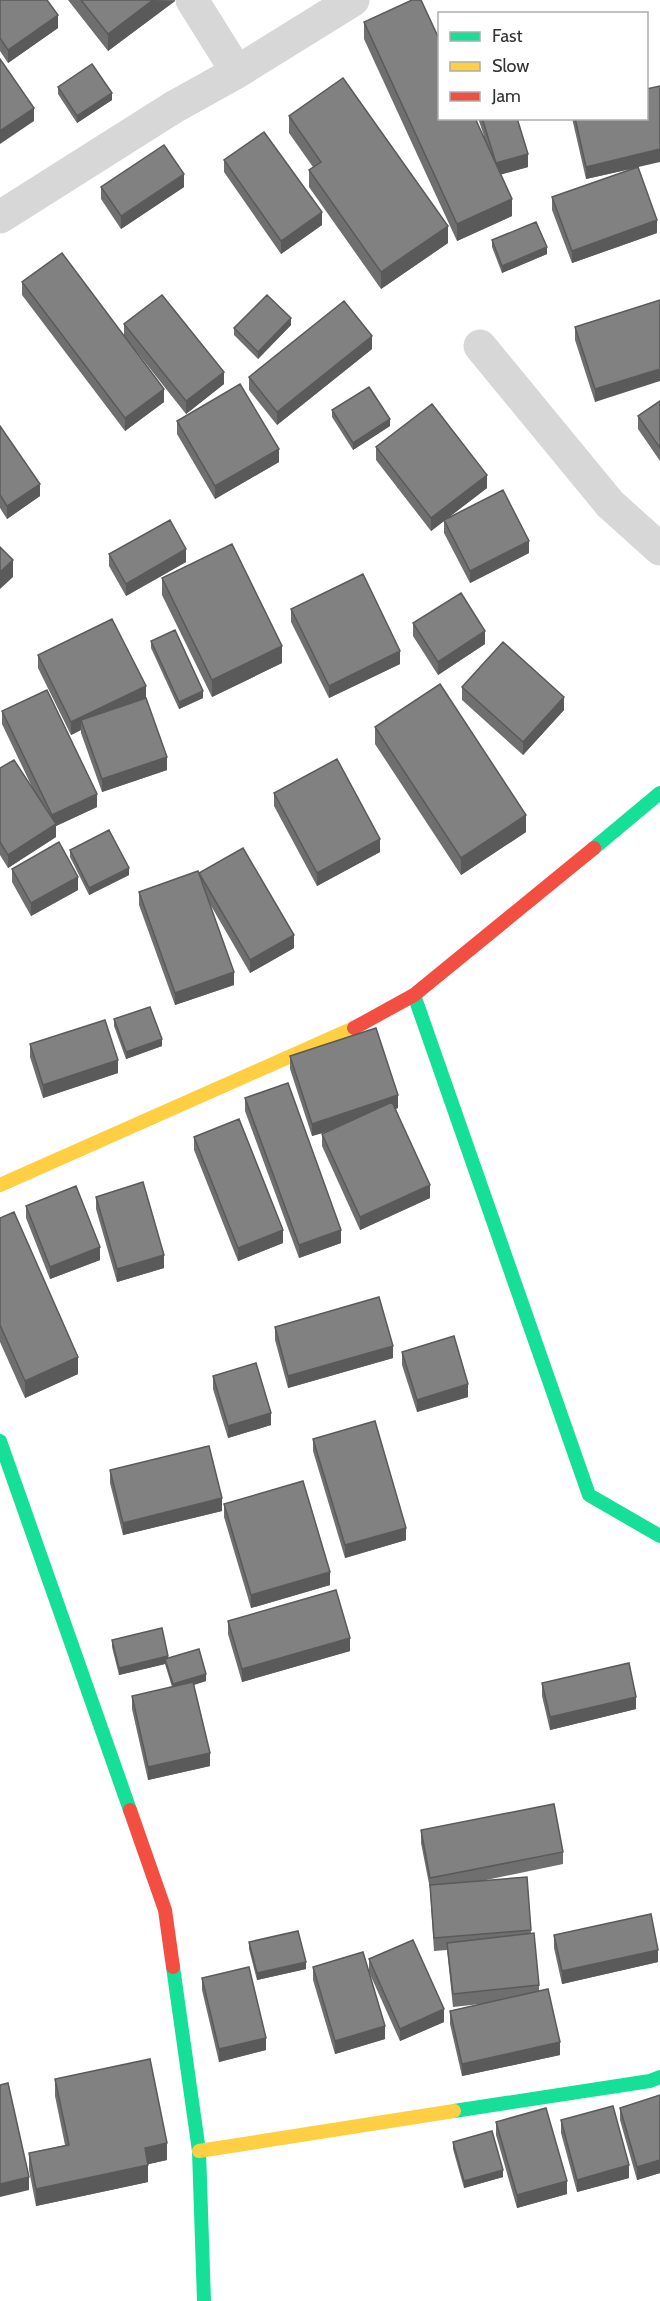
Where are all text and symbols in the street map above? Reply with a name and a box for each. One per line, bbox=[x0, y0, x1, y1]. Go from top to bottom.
legend bbox=[438, 12, 648, 120]
text: Fast bbox=[492, 25, 523, 47]
text: Slow bbox=[492, 55, 529, 77]
text: Jam bbox=[491, 85, 521, 107]

